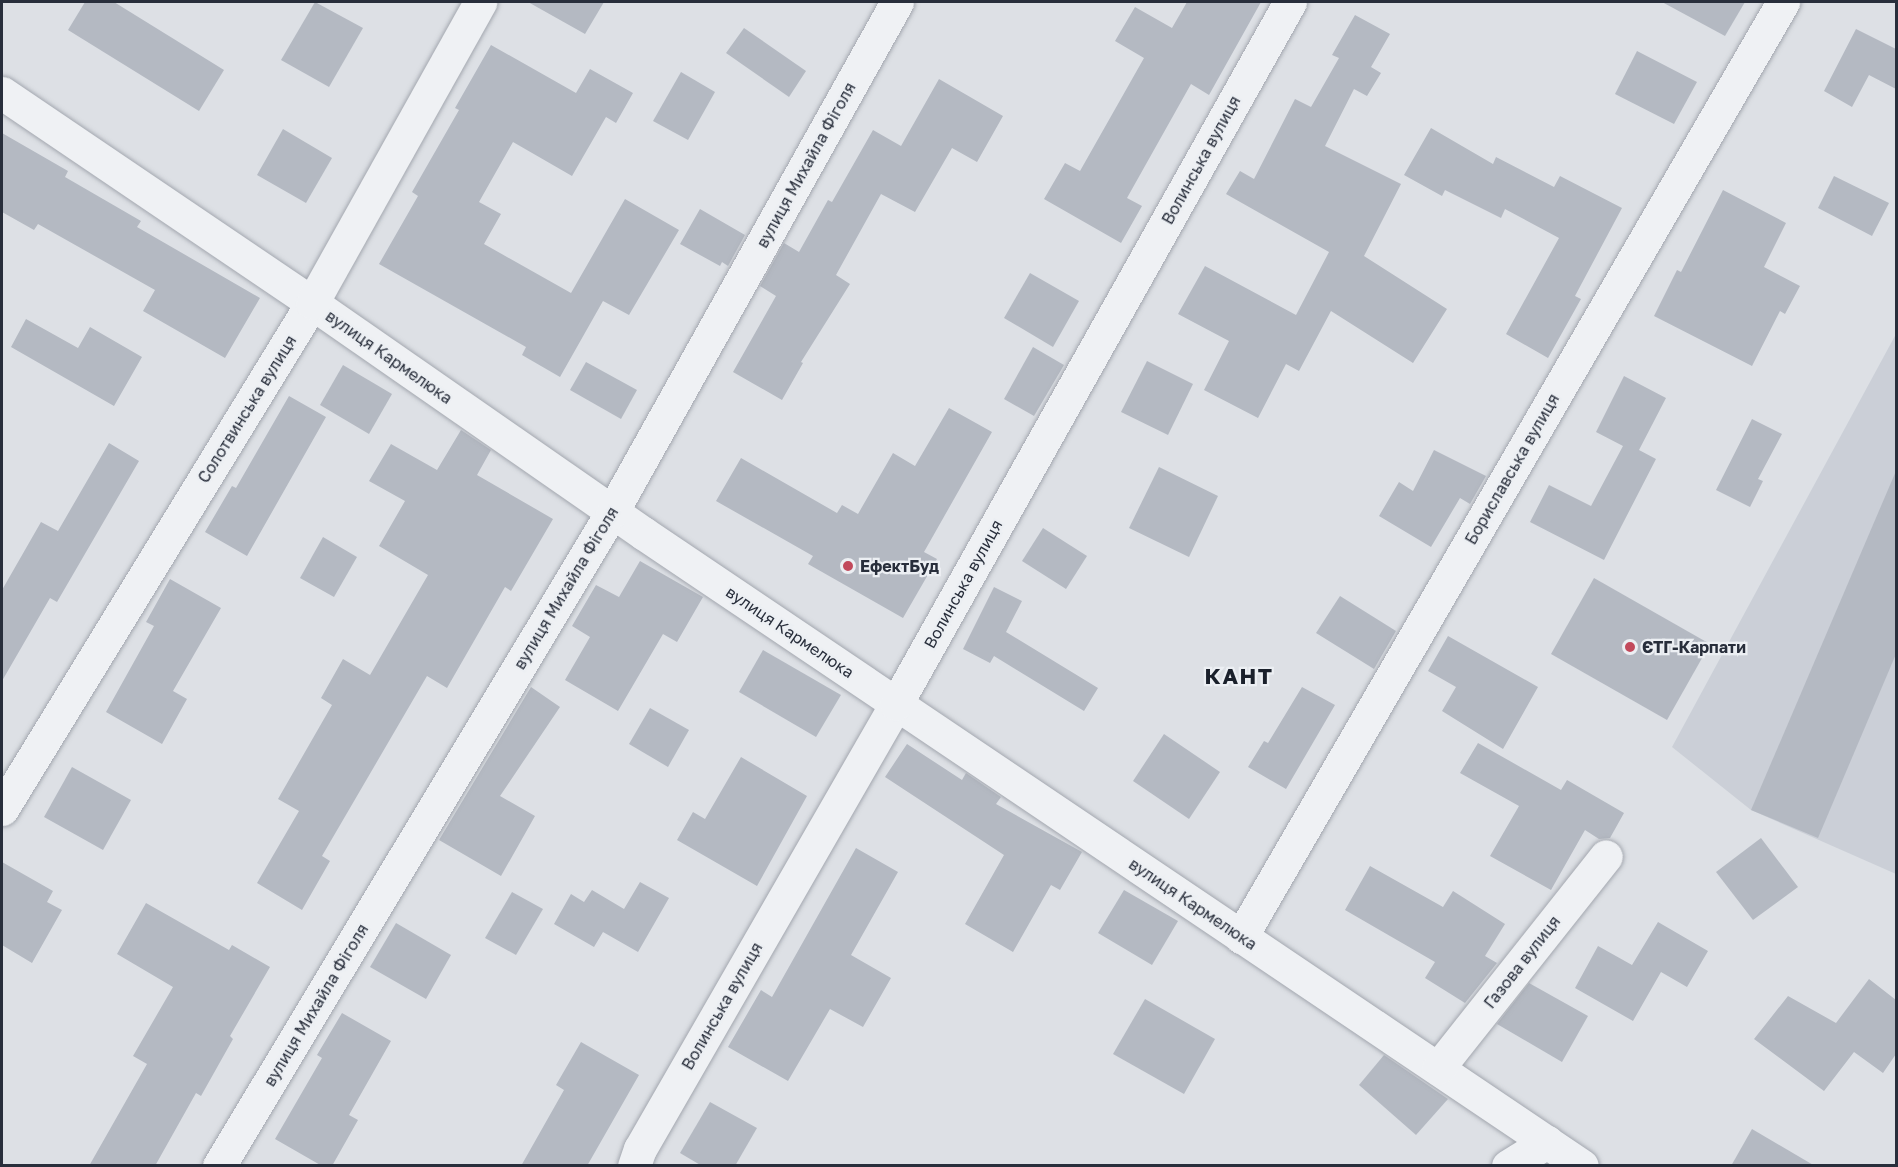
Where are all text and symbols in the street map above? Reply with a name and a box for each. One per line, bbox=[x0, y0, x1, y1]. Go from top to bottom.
street label: вулиця Михайла Фіголя bbox=[752, 79, 860, 251]
street label: Волинська вулиця bbox=[1158, 92, 1244, 228]
street label: вулиця Кармелюка bbox=[322, 306, 456, 408]
street label: Солотвинська вулиця bbox=[194, 332, 300, 486]
street label: Бориславська вулиця bbox=[1461, 390, 1563, 548]
street label: вулиця Михайла Фіголя bbox=[510, 503, 622, 673]
street label: Волинська вулиця bbox=[920, 516, 1006, 652]
place label: ЕфектБуд bbox=[860, 556, 939, 576]
marker: ЕфектБуд bbox=[841, 559, 855, 573]
street label: вулиця Кармелюка bbox=[722, 582, 858, 682]
place label: ЄТГ-Карпати bbox=[1642, 637, 1746, 657]
marker: ЄТГ-Карпати bbox=[1623, 640, 1637, 654]
district label: КАНТ bbox=[1204, 663, 1274, 689]
street label: вулиця Кармелюка bbox=[1125, 854, 1261, 954]
street label: Газова вулиця bbox=[1480, 912, 1564, 1012]
street label: вулиця Михайла Фіголя bbox=[260, 920, 372, 1090]
street label: Волинська вулиця bbox=[678, 939, 766, 1073]

